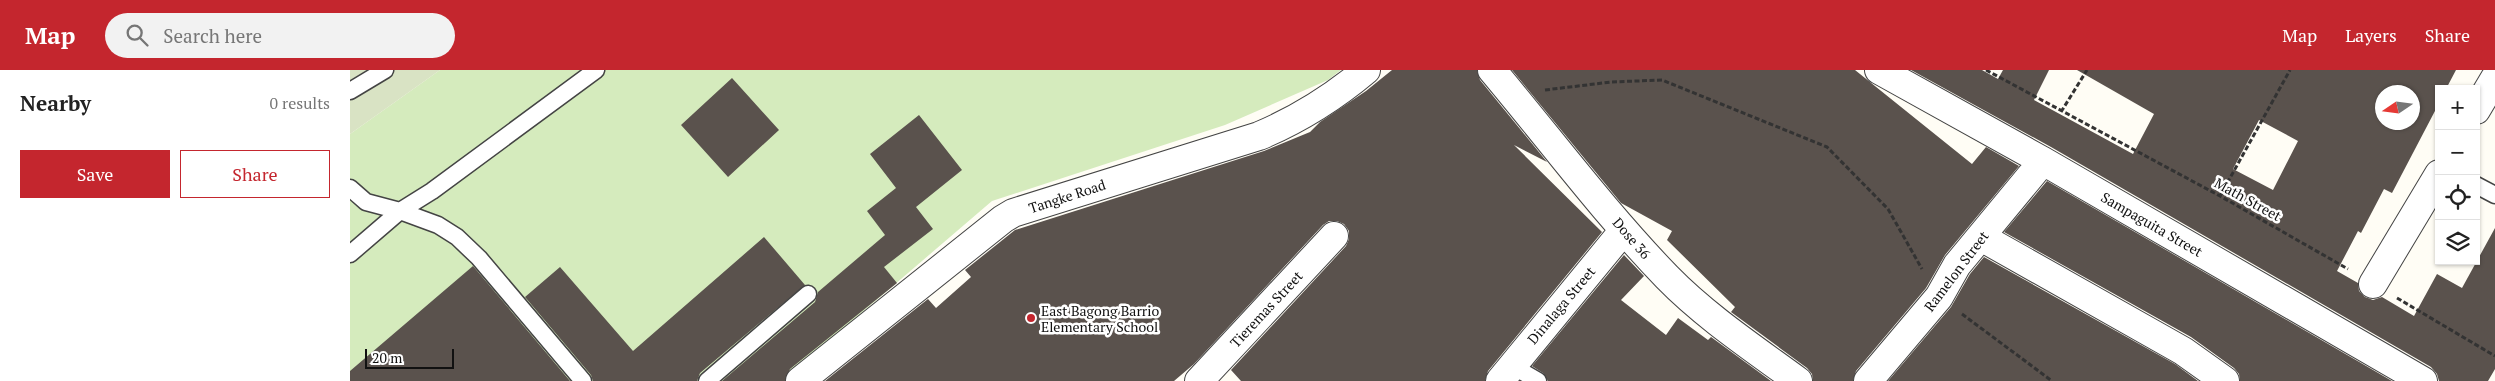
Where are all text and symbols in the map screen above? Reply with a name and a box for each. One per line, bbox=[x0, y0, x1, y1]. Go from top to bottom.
search box bbox=[105, 13, 455, 58]
text: Map bbox=[25, 19, 75, 51]
icon: search bbox=[123, 21, 151, 49]
text: Search here bbox=[163, 23, 262, 48]
text: Map bbox=[2282, 23, 2317, 47]
text: Layers bbox=[2345, 23, 2397, 47]
text: Share bbox=[2425, 23, 2470, 47]
north arrow bbox=[2375, 85, 2420, 130]
map controls bbox=[2435, 85, 2480, 265]
button: + bbox=[2435, 85, 2480, 130]
text: Nearby bbox=[20, 89, 91, 117]
text: 0 results bbox=[270, 92, 330, 114]
button: − bbox=[2435, 130, 2480, 175]
button: Save bbox=[20, 150, 170, 198]
button: Share bbox=[180, 150, 330, 198]
street label: Math Street bbox=[2211, 173, 2285, 225]
street label: Tangke Road bbox=[1026, 175, 1108, 217]
button: locate bbox=[2435, 175, 2480, 220]
street label: Sampaguita Street bbox=[2098, 187, 2207, 261]
street label: Dose 36 bbox=[1609, 213, 1656, 263]
button: layers bbox=[2435, 220, 2480, 265]
street label: Ramelon Street bbox=[1919, 226, 1993, 315]
street label: Dinalaga Street bbox=[1523, 262, 1600, 348]
street label: Tieremas Street bbox=[1226, 266, 1307, 351]
place label: East Bagong Barrio Elementary School bbox=[1041, 301, 1159, 336]
marker: East Bagong Barrio Elementary School bbox=[1025, 312, 1037, 324]
scale bar bbox=[365, 346, 454, 369]
text: 20 m bbox=[372, 348, 402, 367]

